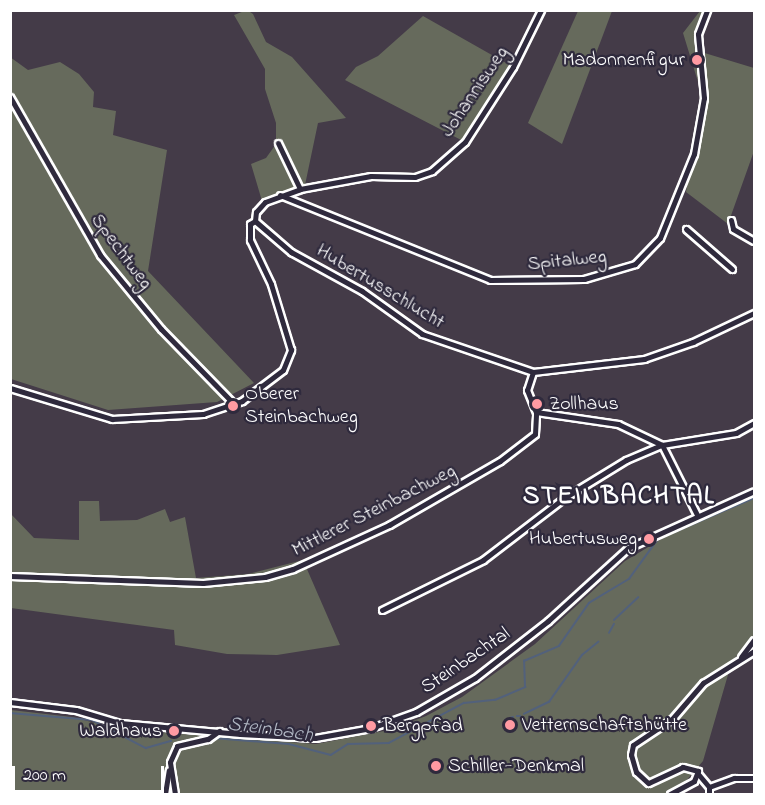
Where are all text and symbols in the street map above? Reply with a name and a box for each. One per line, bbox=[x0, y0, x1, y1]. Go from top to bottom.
street label: Johannisweg bbox=[436, 42, 514, 142]
place label: Madonnenfigur bbox=[562, 48, 685, 72]
marker: Madonnenfigur bbox=[690, 53, 704, 67]
street label: Spechtweg bbox=[85, 209, 157, 295]
street label: Hubertusschlucht bbox=[312, 239, 448, 335]
street label: Spitalweg bbox=[526, 245, 608, 277]
place label: Oberer Steinbachweg bbox=[245, 382, 358, 429]
place label: Zollhaus bbox=[549, 392, 619, 416]
marker: Zollhaus bbox=[530, 397, 544, 411]
marker: Oberer Steinbachweg bbox=[226, 399, 240, 413]
street label: Mittlerer Steinbachweg bbox=[288, 459, 460, 563]
district label: STEINBACHTAL bbox=[523, 482, 715, 514]
place label: Hubertusweg bbox=[529, 527, 637, 551]
marker: Hubertusweg bbox=[642, 532, 656, 546]
street label: Steinbachtal bbox=[417, 622, 515, 700]
water label: Steinbach bbox=[226, 712, 314, 748]
place label: Vetternschaftshütte bbox=[522, 713, 687, 737]
place label: Bergpfad bbox=[383, 714, 463, 738]
marker: Vetternschaftshütte bbox=[503, 718, 517, 732]
place label: Waldhaus bbox=[79, 719, 162, 743]
marker: Bergpfad bbox=[364, 719, 378, 733]
marker: Waldhaus bbox=[167, 724, 181, 738]
scale bar bbox=[15, 754, 166, 792]
place label: Schiller-Denkmal bbox=[448, 754, 584, 778]
marker: Schiller-Denkmal bbox=[429, 759, 443, 773]
text: 200 m bbox=[23, 763, 66, 789]

